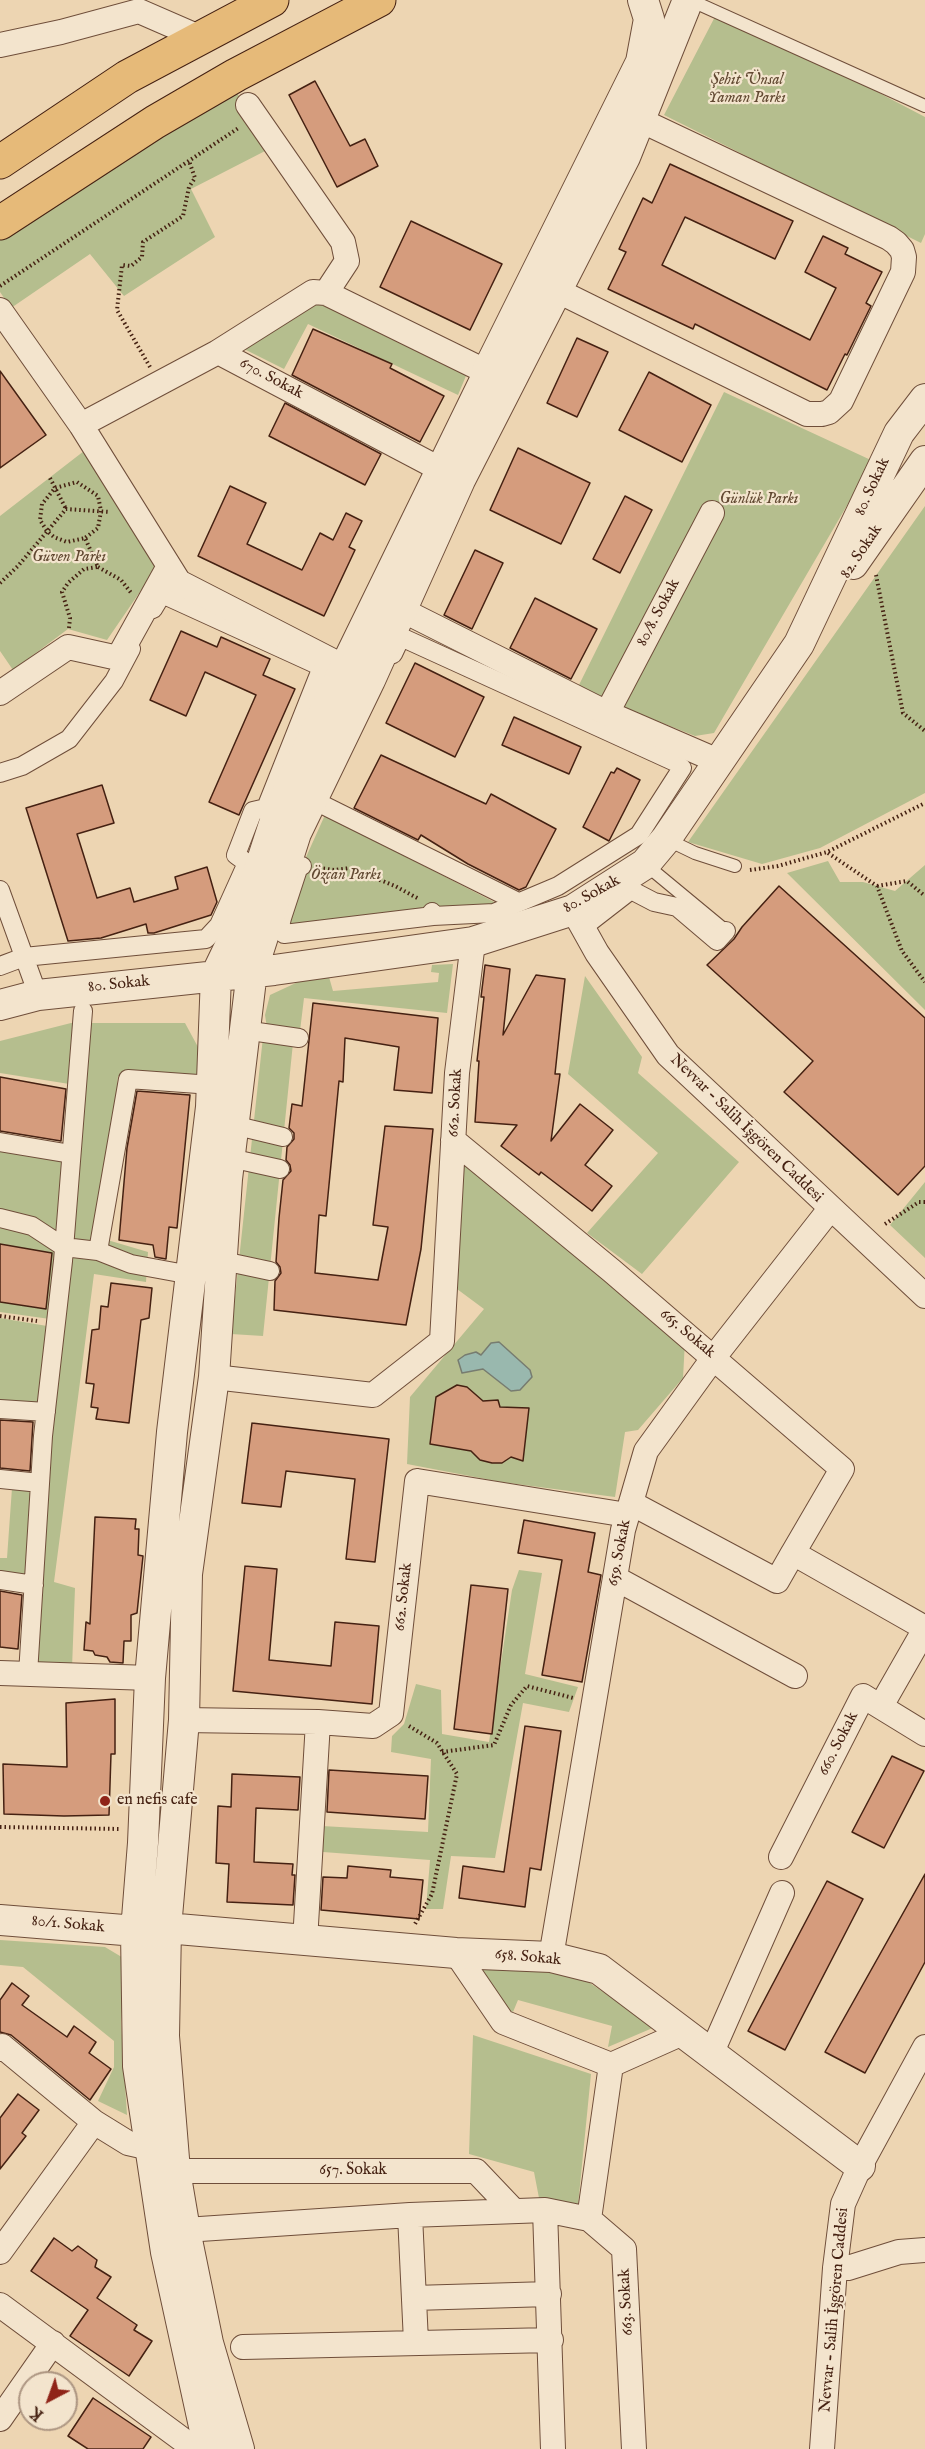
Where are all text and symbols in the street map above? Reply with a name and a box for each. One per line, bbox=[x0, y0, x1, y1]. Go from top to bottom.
park label: Şehit Ünsal Yaman Parkı bbox=[708, 71, 786, 109]
street label: 670. Sokak bbox=[236, 354, 306, 404]
street label: 80. Sokak bbox=[851, 455, 895, 519]
park label: Günlük Parkı bbox=[720, 490, 798, 510]
street label: 82. Sokak bbox=[837, 521, 887, 583]
park label: Güven Parkı bbox=[32, 548, 106, 568]
street label: 80/8. Sokak bbox=[633, 576, 685, 650]
park label: Özcan Parkı bbox=[311, 866, 381, 886]
street label: 80. Sokak bbox=[560, 872, 624, 918]
street label: 80. Sokak bbox=[87, 972, 151, 998]
street label: Nevvar - Salih İşgören Caddesi bbox=[665, 1051, 827, 1207]
street label: 662. Sokak bbox=[445, 1068, 467, 1138]
street label: 665. Sokak bbox=[655, 1305, 719, 1363]
street label: 659. Sokak bbox=[604, 1518, 636, 1588]
street label: 662. Sokak bbox=[391, 1562, 417, 1632]
street label: 660. Sokak bbox=[815, 1709, 863, 1779]
place label: en nefis cafe bbox=[117, 1791, 198, 1811]
marker: en nefis cafe bbox=[98, 1794, 112, 1808]
street label: 80/1. Sokak bbox=[31, 1912, 105, 1938]
street label: 658. Sokak bbox=[494, 1946, 562, 1970]
street label: 657. Sokak bbox=[319, 2161, 387, 2181]
street label: Nevvar - Salih İşgören Caddesi bbox=[816, 2207, 854, 2413]
street label: 663. Sokak bbox=[616, 2268, 638, 2336]
north arrow bbox=[18, 2371, 78, 2431]
text: K bbox=[27, 2402, 48, 2424]

